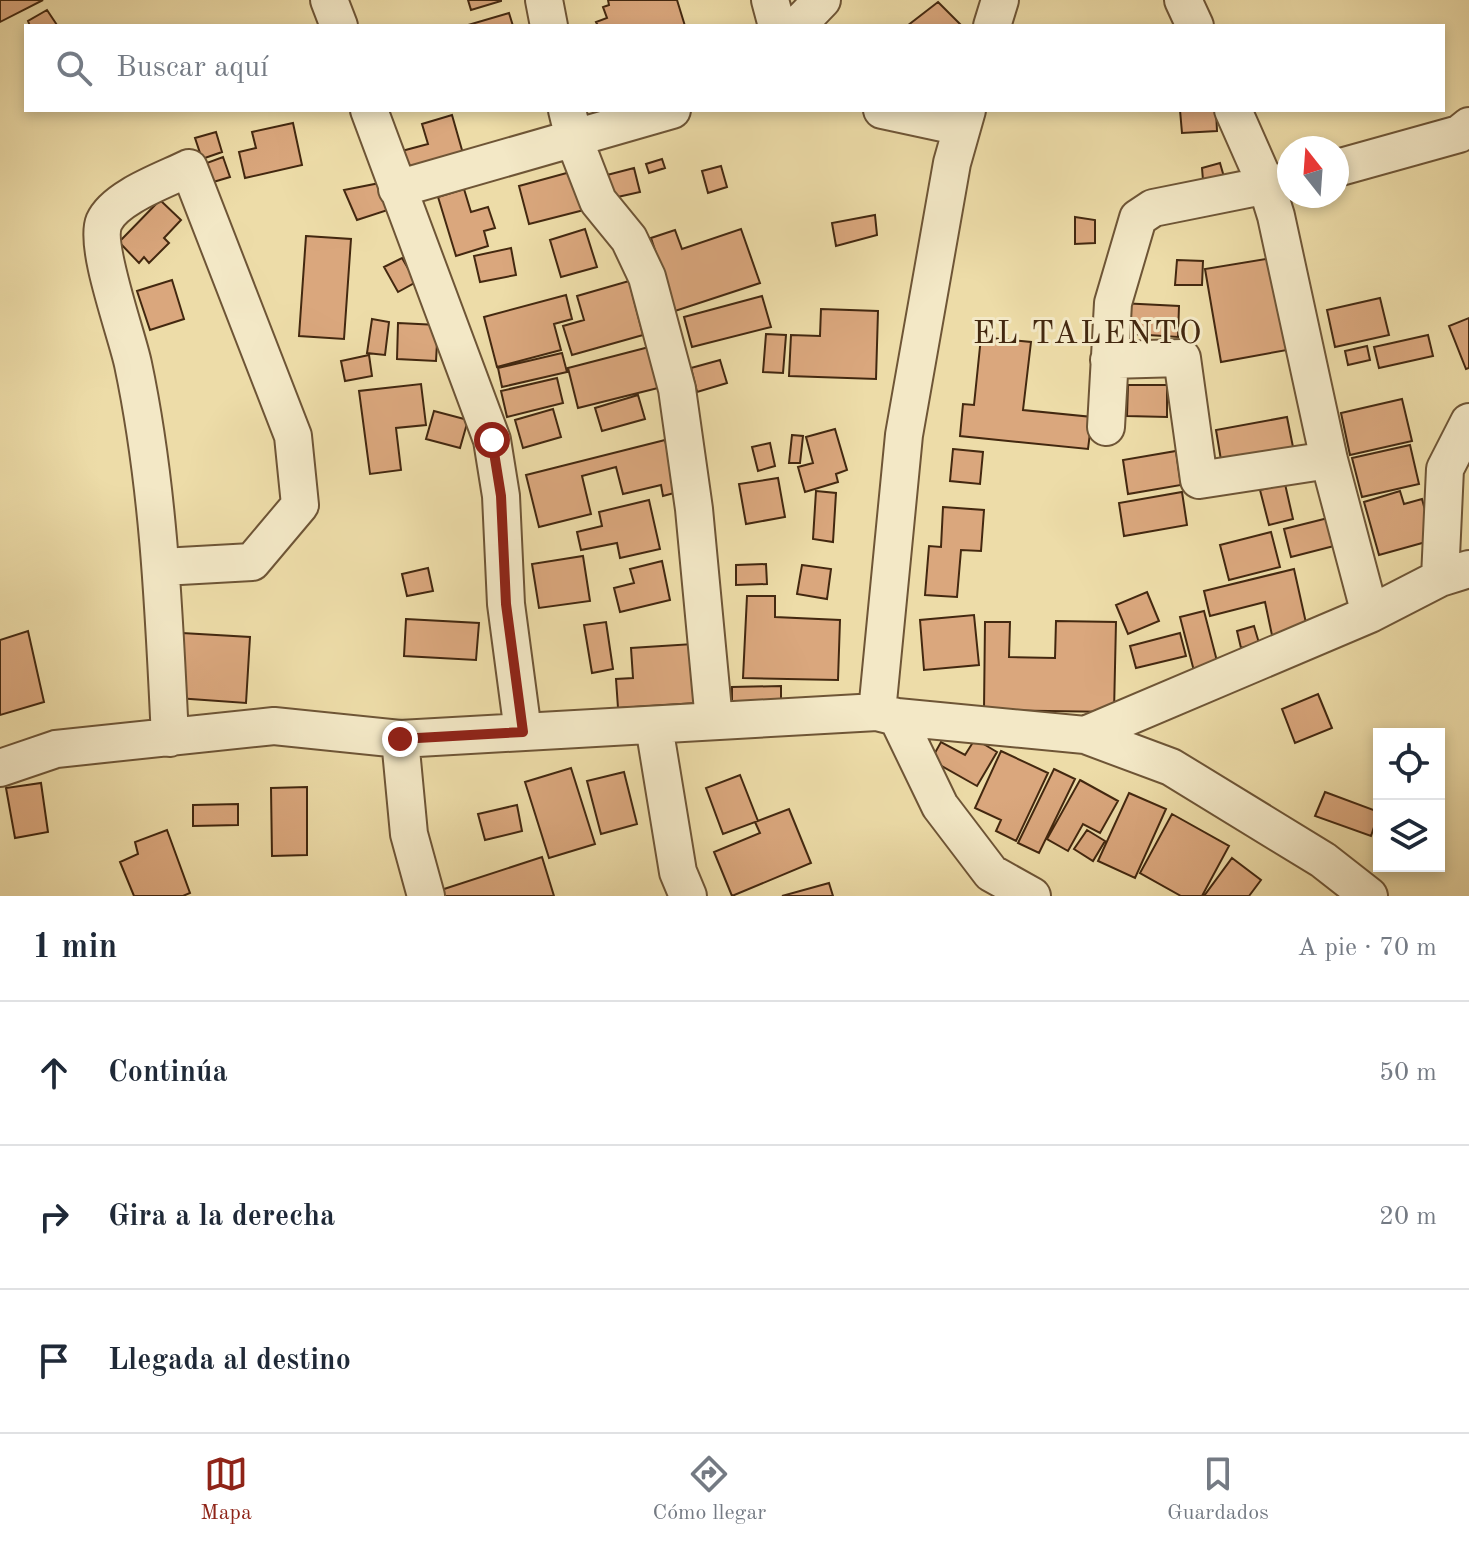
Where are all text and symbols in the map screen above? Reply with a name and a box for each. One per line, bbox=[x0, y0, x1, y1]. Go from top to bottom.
search box bbox=[24, 24, 1445, 112]
icon: search bbox=[52, 46, 96, 90]
text: Buscar aquí bbox=[116, 53, 268, 83]
north arrow bbox=[1277, 136, 1349, 208]
district label: EL TALENTO bbox=[973, 319, 1203, 351]
route start bbox=[474, 422, 510, 458]
route end bbox=[382, 721, 418, 757]
map controls bbox=[1373, 728, 1445, 872]
button: locate bbox=[1373, 728, 1445, 800]
button: layers bbox=[1373, 800, 1445, 872]
text: 1 min bbox=[32, 931, 117, 965]
text: A pie · 70 m bbox=[1297, 935, 1437, 961]
icon: ahead bbox=[32, 1051, 76, 1095]
text: Continúa bbox=[108, 1058, 228, 1088]
text: 50 m bbox=[1379, 1060, 1437, 1086]
icon: right bbox=[32, 1195, 76, 1239]
text: Gira a la derecha bbox=[108, 1202, 335, 1232]
text: 20 m bbox=[1379, 1204, 1437, 1230]
icon: arrive bbox=[32, 1339, 76, 1383]
text: Llegada al destino bbox=[108, 1346, 351, 1376]
tab: Mapa bbox=[200, 1452, 252, 1527]
tab: Cómo llegar bbox=[652, 1452, 766, 1527]
tab: Guardados bbox=[1167, 1452, 1269, 1527]

